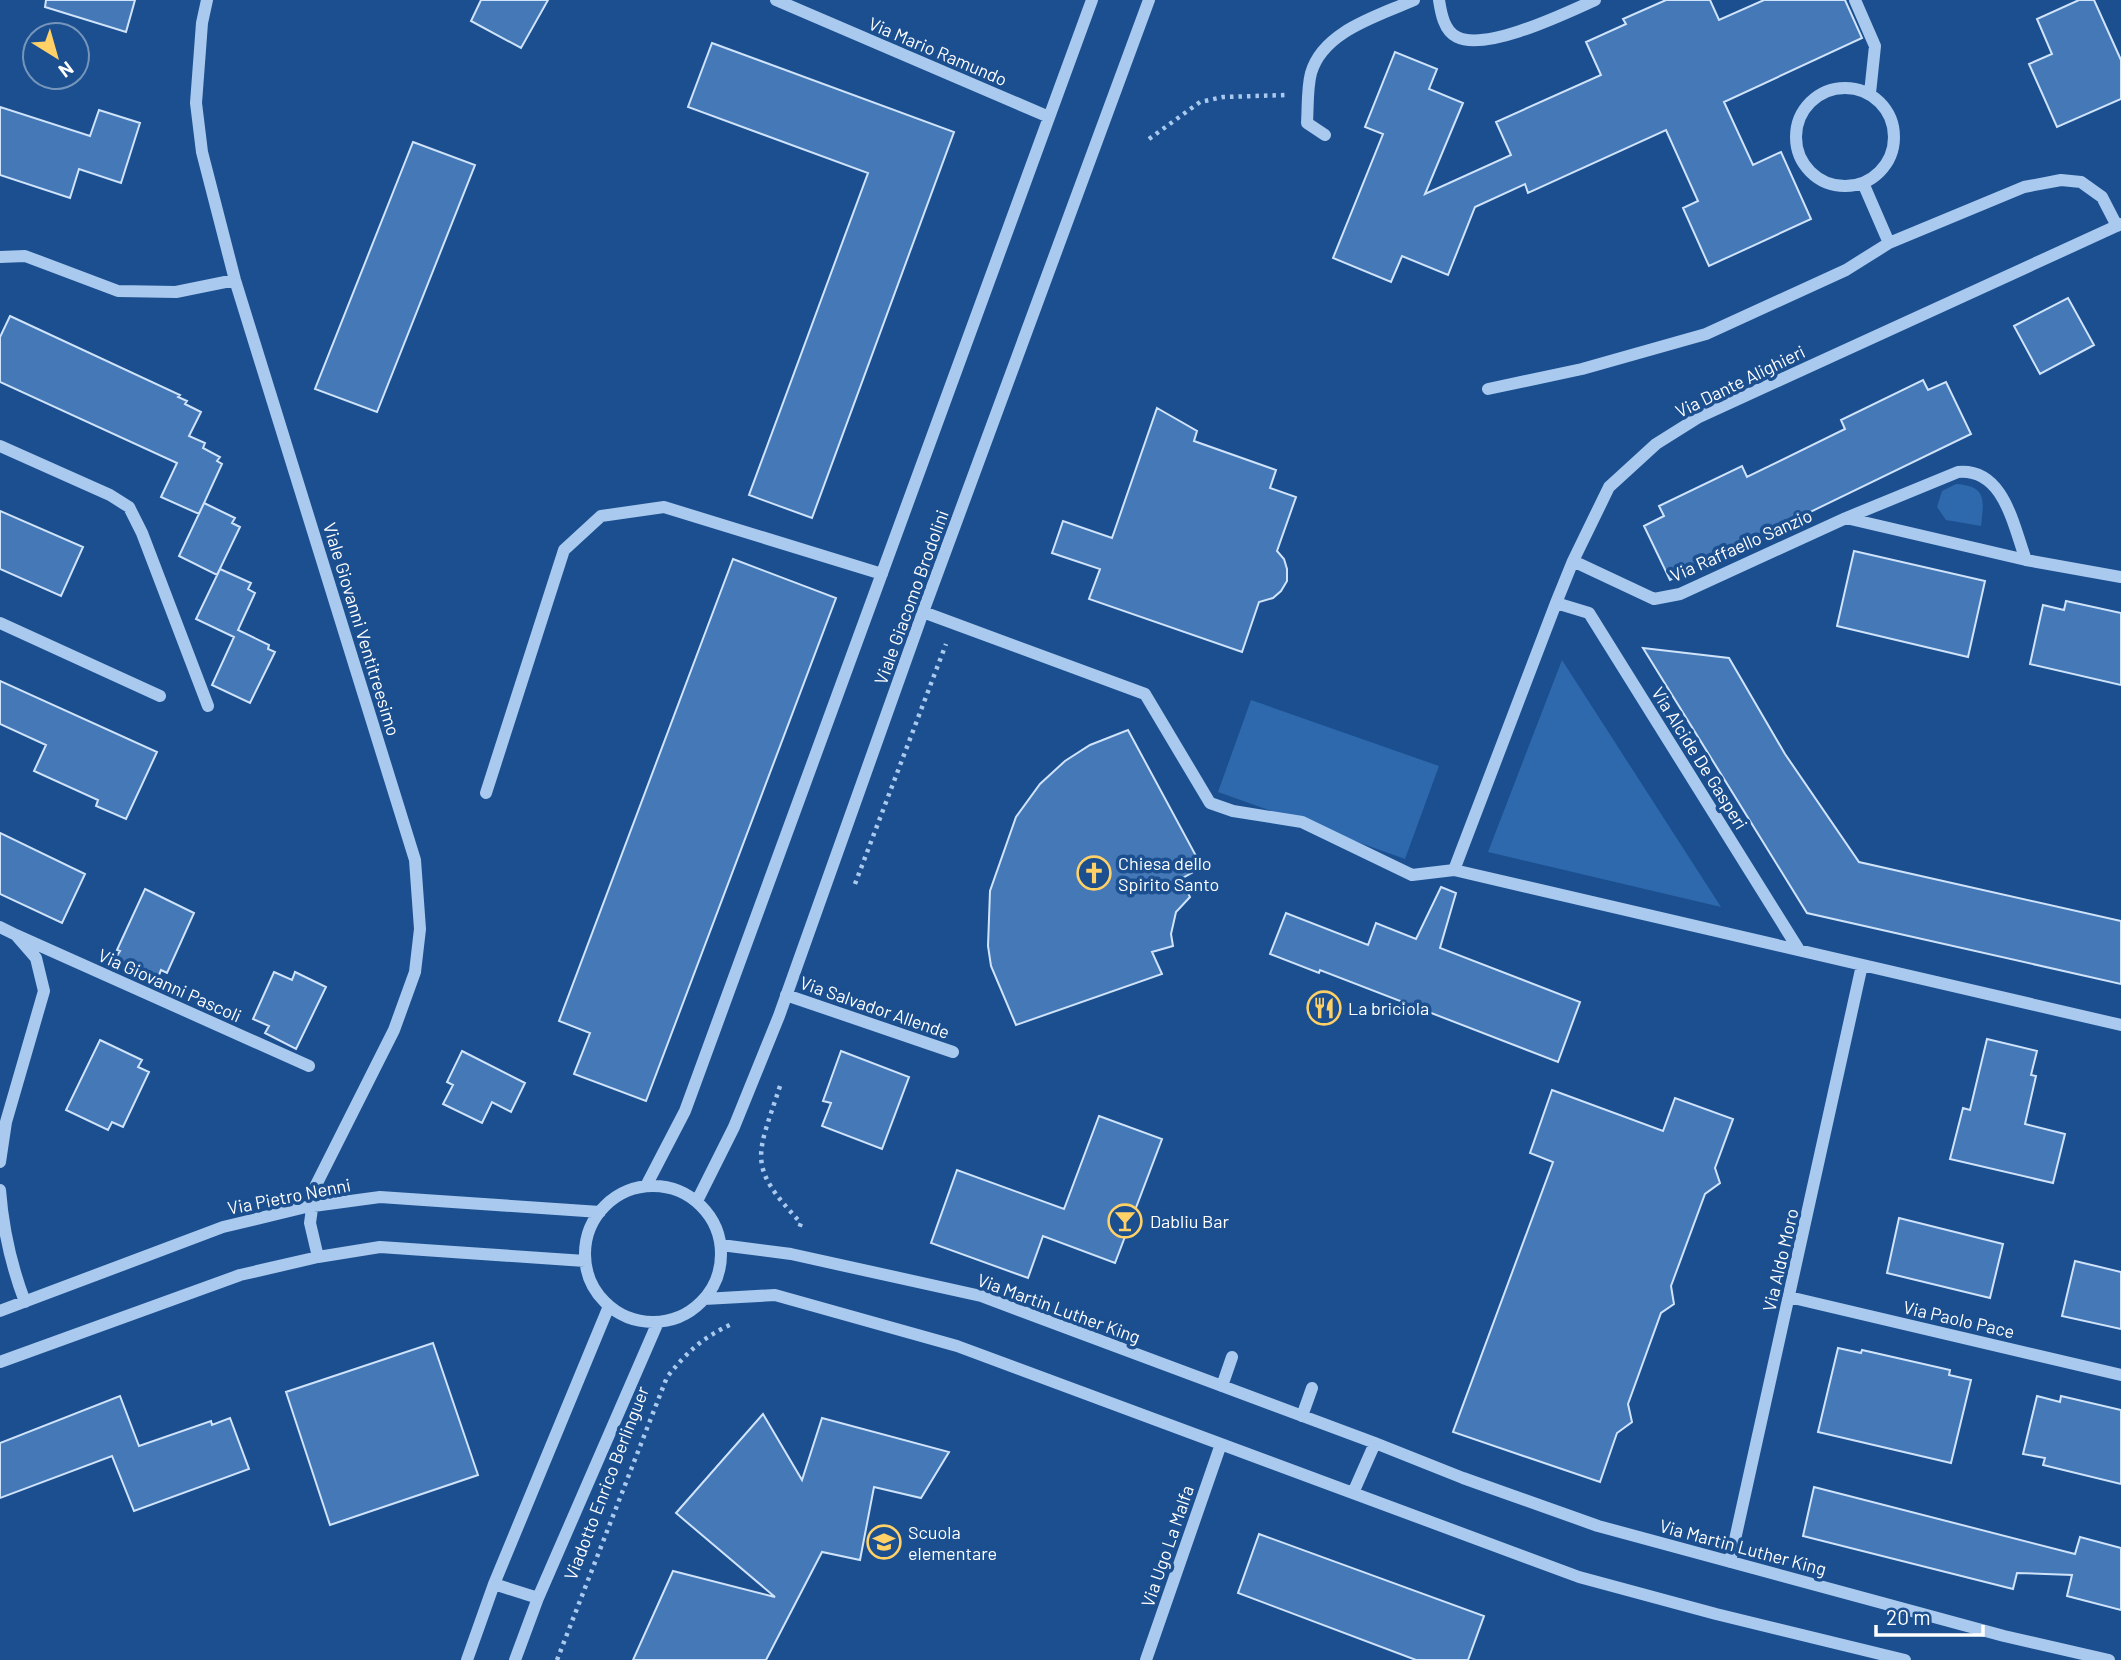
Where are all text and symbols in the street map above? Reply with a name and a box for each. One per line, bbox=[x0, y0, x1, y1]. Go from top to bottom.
street label: Via Mario Ramundo bbox=[865, 12, 1011, 90]
north arrow bbox=[21, 21, 91, 91]
text: N bbox=[55, 57, 79, 83]
street label: Via Dante Alighieri bbox=[1671, 340, 1809, 422]
street label: Via Raffaello Sanzio bbox=[1667, 504, 1815, 586]
street label: Viale Giacomo Brodolini bbox=[869, 507, 953, 687]
street label: Viale Giovanni Ventitreesimo bbox=[319, 520, 405, 738]
street label: Via Alcide De Gasperi bbox=[1647, 683, 1753, 833]
place label: Chiesa dello Spirito Santo bbox=[1118, 852, 1219, 895]
church icon: Chiesa dello Spirito Santo bbox=[1075, 854, 1113, 892]
street label: Via Giovanni Pascoli bbox=[95, 944, 245, 1026]
street label: Via Salvador Allende bbox=[797, 971, 953, 1043]
restaurant icon: La briciola bbox=[1305, 989, 1343, 1027]
place label: La briciola bbox=[1348, 997, 1429, 1019]
street label: Via Pietro Nenni bbox=[226, 1173, 352, 1219]
bar icon: Dabliu Bar bbox=[1106, 1202, 1144, 1240]
street label: Via Aldo Moro bbox=[1757, 1206, 1803, 1314]
place label: Dabliu Bar bbox=[1150, 1210, 1229, 1232]
street label: Via Martin Luther King bbox=[974, 1268, 1144, 1348]
street label: Via Paolo Pace bbox=[1901, 1295, 2017, 1343]
street label: Viadotto Enrico Berlinguer bbox=[559, 1383, 653, 1583]
street label: Via Ugo La Malfa bbox=[1136, 1482, 1198, 1610]
street label: Via Martin Luther King bbox=[1657, 1514, 1829, 1580]
place label: Scuola elementare bbox=[908, 1521, 997, 1564]
school or university icon: Scuola elementare bbox=[865, 1523, 903, 1561]
scale bar bbox=[1876, 1594, 1983, 1638]
text: 20 m bbox=[1886, 1604, 1931, 1629]

